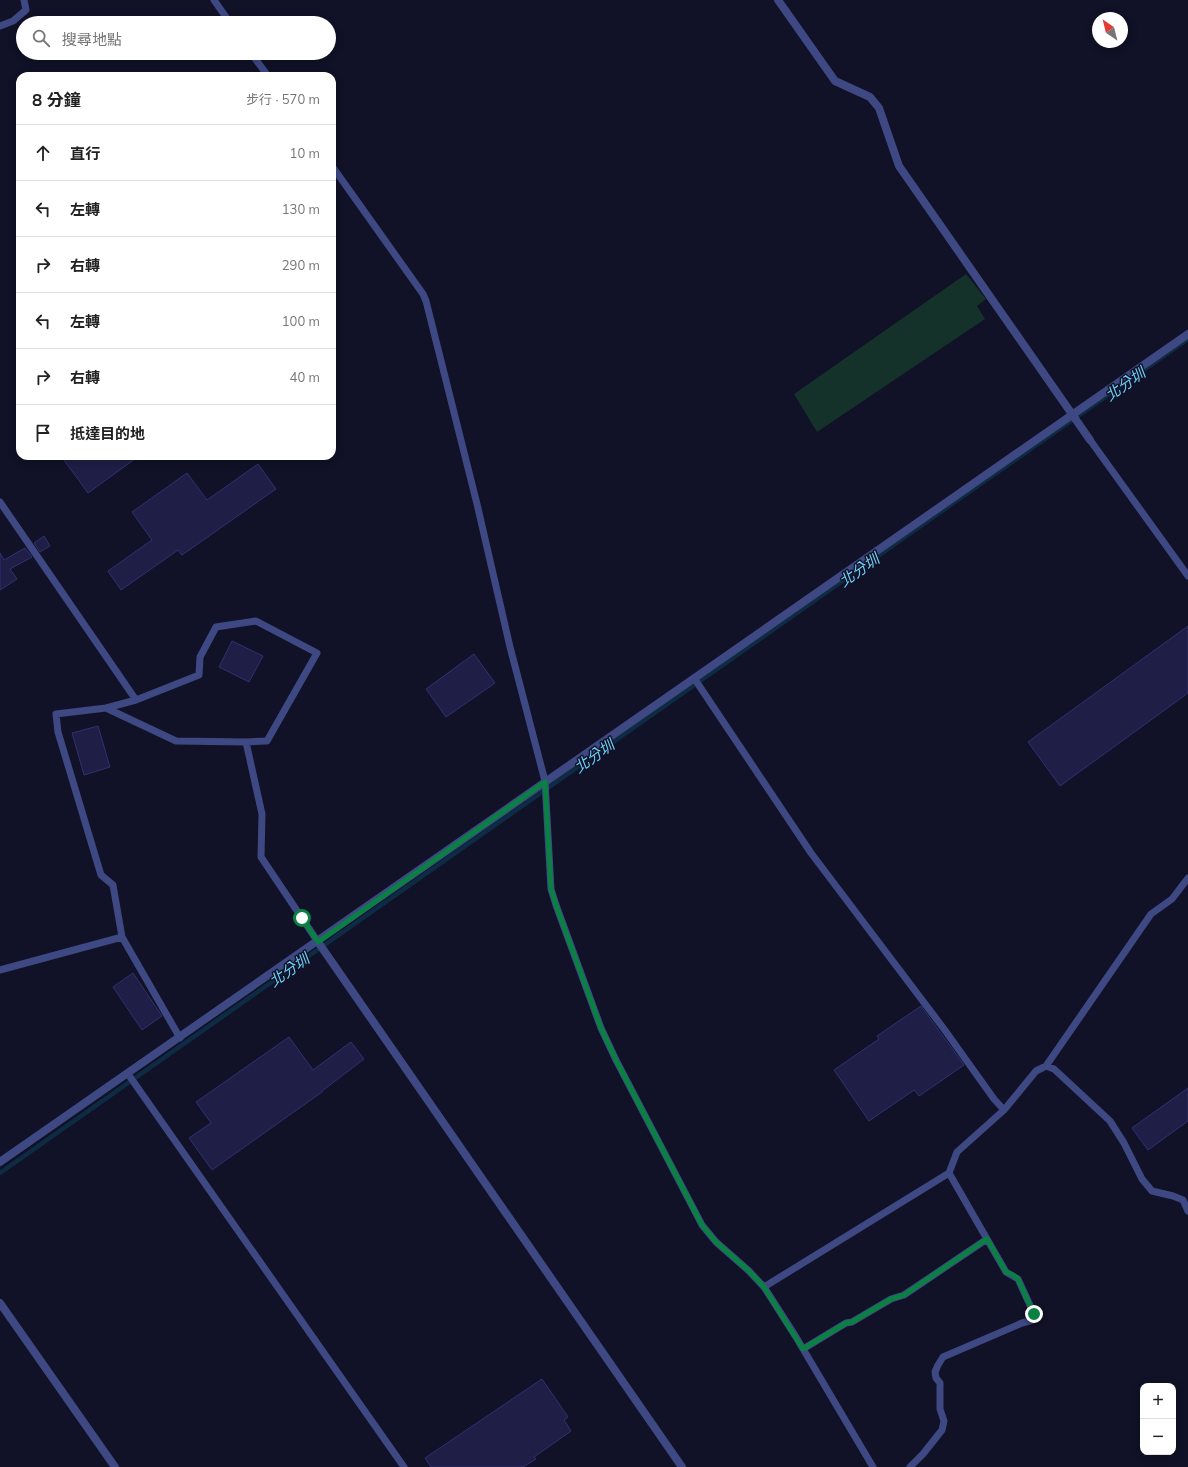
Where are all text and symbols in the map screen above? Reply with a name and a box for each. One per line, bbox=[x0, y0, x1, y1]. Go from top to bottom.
north arrow bbox=[1092, 12, 1128, 48]
search box bbox=[16, 16, 336, 60]
icon: search bbox=[30, 27, 52, 49]
text: 搜尋地點 bbox=[62, 30, 122, 49]
text: 8 分鐘 bbox=[32, 89, 81, 110]
text: 步行 · 570 m bbox=[246, 91, 320, 107]
icon: ahead bbox=[32, 142, 54, 164]
text: 直行 bbox=[70, 144, 100, 163]
text: 10 m bbox=[290, 145, 320, 161]
icon: left bbox=[32, 198, 54, 220]
text: 左轉 bbox=[70, 200, 100, 219]
text: 130 m bbox=[282, 201, 320, 217]
icon: right bbox=[32, 254, 54, 276]
text: 右轉 bbox=[70, 256, 100, 275]
text: 290 m bbox=[282, 257, 320, 273]
icon: left bbox=[32, 310, 54, 332]
text: 左轉 bbox=[70, 312, 100, 331]
text: 100 m bbox=[282, 313, 320, 329]
water label: 北分圳 bbox=[1101, 362, 1151, 405]
icon: right bbox=[32, 366, 54, 388]
text: 右轉 bbox=[70, 368, 100, 387]
text: 40 m bbox=[290, 369, 320, 385]
icon: arrive bbox=[32, 422, 54, 444]
text: 抵達目的地 bbox=[70, 424, 145, 443]
water label: 北分圳 bbox=[835, 548, 885, 591]
water label: 北分圳 bbox=[570, 734, 620, 777]
route start bbox=[293, 909, 311, 927]
water label: 北分圳 bbox=[265, 948, 315, 991]
route end bbox=[1025, 1305, 1043, 1323]
map controls bbox=[1140, 1383, 1176, 1455]
button: + bbox=[1140, 1383, 1176, 1419]
button: − bbox=[1140, 1419, 1176, 1455]

